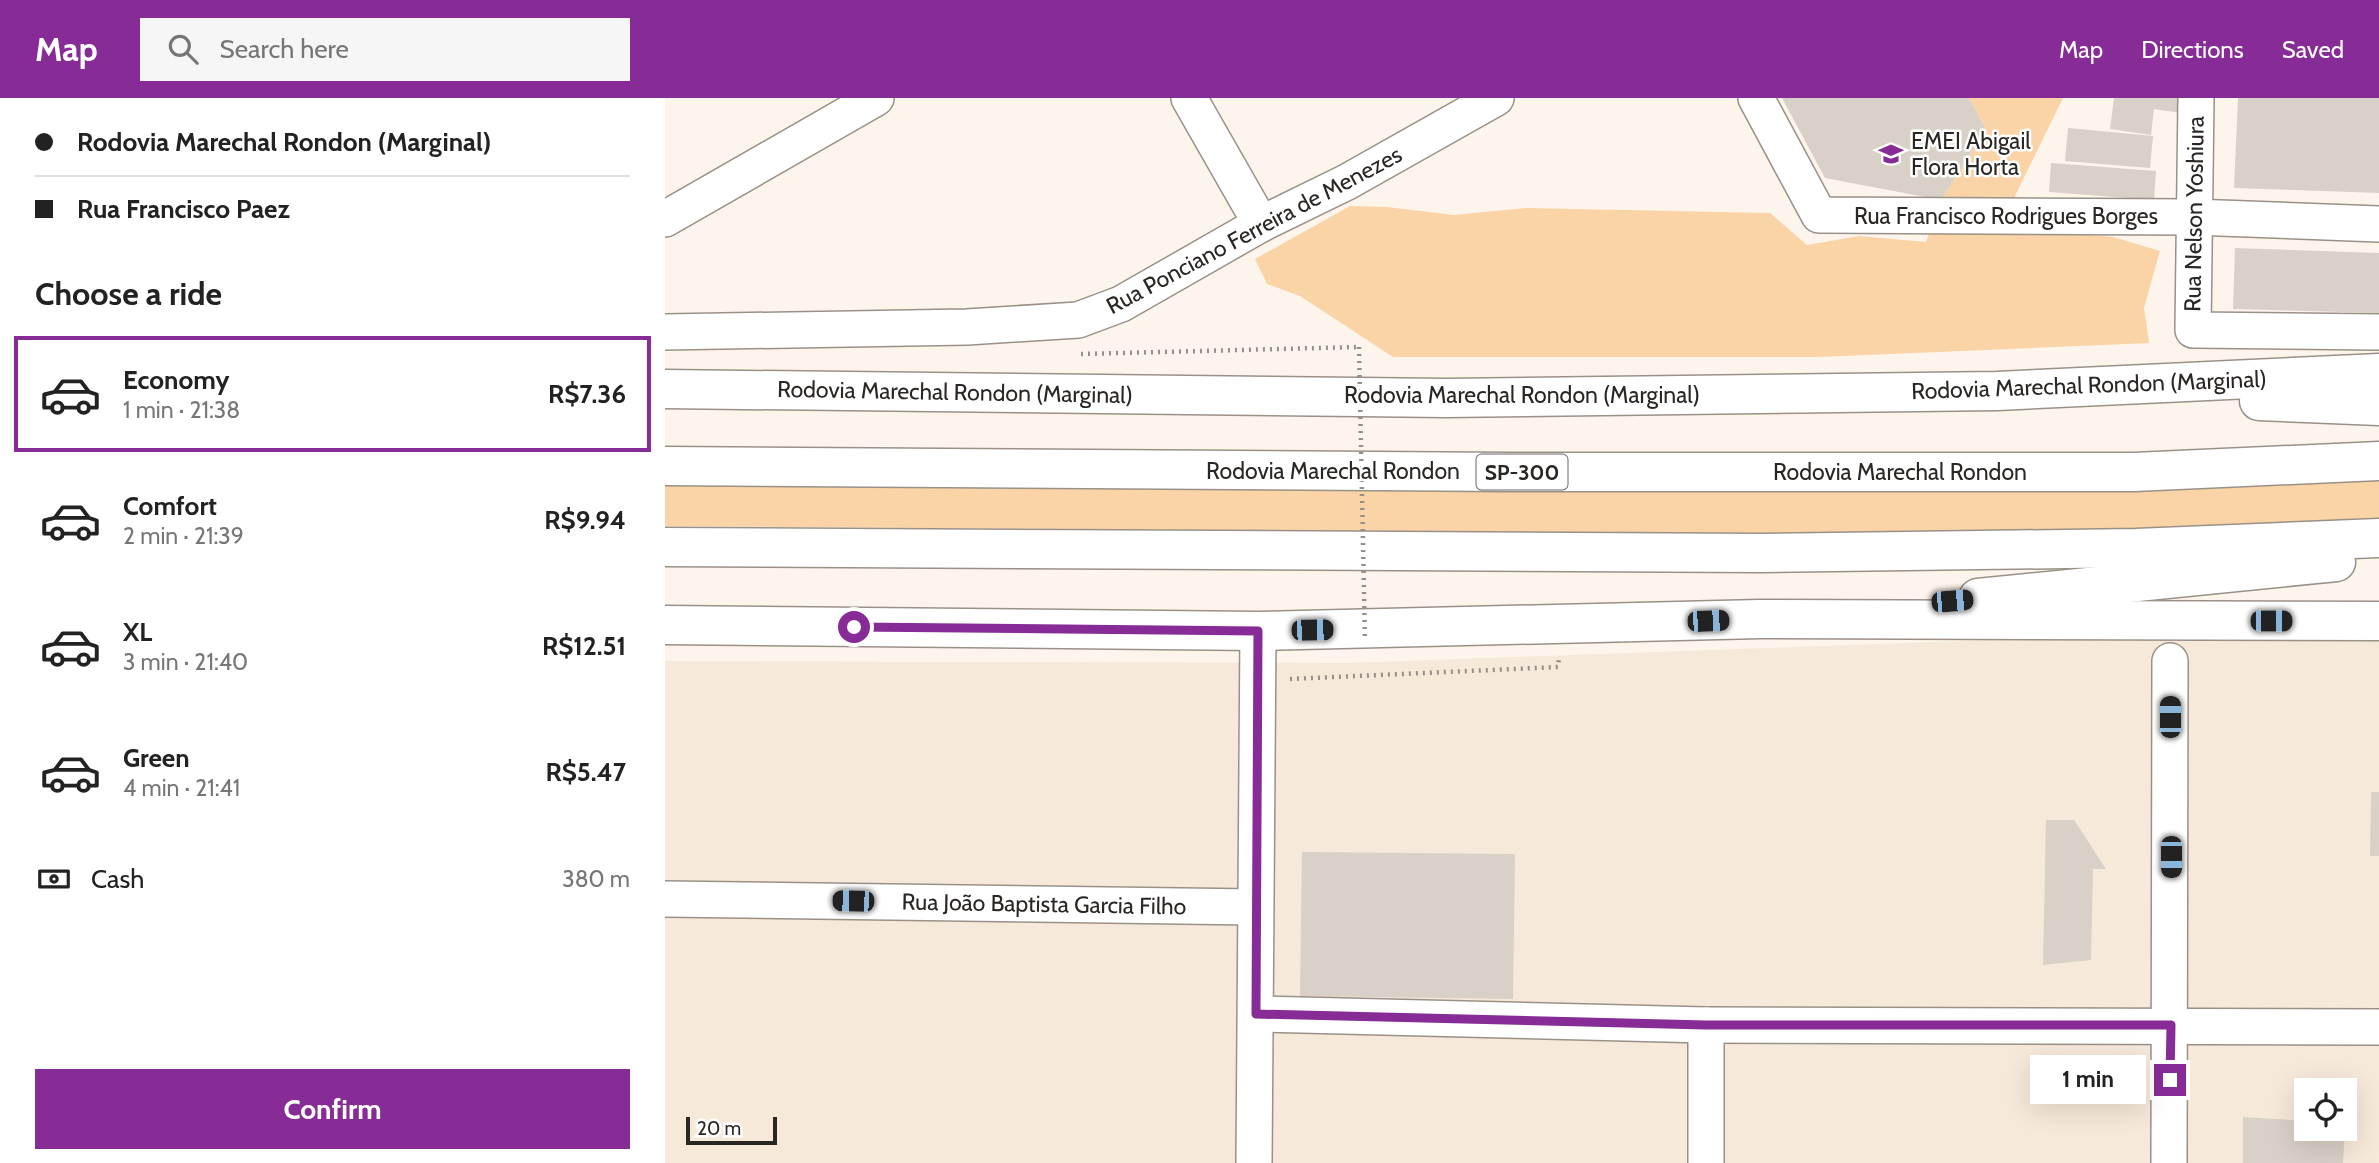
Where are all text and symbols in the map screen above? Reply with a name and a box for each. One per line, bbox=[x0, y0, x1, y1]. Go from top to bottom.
search box bbox=[140, 18, 630, 81]
text: Map bbox=[35, 29, 98, 69]
icon: search bbox=[164, 30, 202, 68]
text: Search here bbox=[220, 33, 349, 65]
text: Map bbox=[2059, 35, 2103, 64]
text: Directions bbox=[2141, 35, 2244, 64]
text: Saved bbox=[2282, 35, 2344, 64]
street label: Rua Nelson Yoshiura bbox=[2178, 116, 2210, 312]
text: Rodovia Marechal Rondon (Marginal) bbox=[77, 126, 491, 158]
place label: EMEI Abigail Flora Horta bbox=[1911, 127, 2031, 181]
street label: Rua Ponciano Ferreira de Menezes bbox=[1101, 140, 1407, 320]
school or university icon: EMEI Abigail Flora Horta bbox=[1877, 140, 1905, 168]
text: Rua Francisco Paez bbox=[77, 193, 290, 225]
street label: Rua Francisco Rodrigues Borges bbox=[1854, 202, 2158, 230]
text: Choose a ride bbox=[35, 274, 222, 313]
icon: car bbox=[39, 363, 102, 426]
text: Economy bbox=[123, 364, 229, 396]
street label: Rodovia Marechal Rondon (Marginal) bbox=[1911, 365, 2267, 405]
street label: Rodovia Marechal Rondon (Marginal) bbox=[777, 375, 1133, 409]
text: R$7.36 bbox=[548, 378, 626, 410]
street label: Rodovia Marechal Rondon (Marginal) bbox=[1344, 381, 1700, 409]
text: 1 min · 21:38 bbox=[123, 396, 240, 424]
road number: SP-300 bbox=[1477, 454, 1568, 490]
street label: Rodovia Marechal Rondon bbox=[1206, 457, 1460, 485]
street label: Rodovia Marechal Rondon bbox=[1773, 458, 2027, 486]
icon: car bbox=[39, 489, 102, 552]
text: Comfort bbox=[123, 490, 217, 522]
text: R$9.94 bbox=[544, 504, 626, 536]
text: 2 min · 21:39 bbox=[123, 522, 244, 550]
car bbox=[1931, 589, 1974, 613]
car bbox=[1687, 610, 1730, 632]
route start bbox=[838, 611, 870, 643]
car bbox=[2251, 611, 2293, 632]
icon: car bbox=[39, 615, 102, 678]
text: XL bbox=[123, 616, 152, 648]
car bbox=[1291, 619, 1334, 641]
text: R$12.51 bbox=[542, 630, 626, 662]
text: 3 min · 21:40 bbox=[123, 648, 248, 676]
car bbox=[2160, 696, 2181, 738]
icon: car bbox=[39, 741, 102, 804]
text: Green bbox=[123, 742, 190, 774]
text: R$5.47 bbox=[546, 756, 626, 788]
text: 4 min · 21:41 bbox=[123, 774, 240, 802]
car bbox=[2161, 836, 2182, 878]
icon: cash bbox=[35, 860, 73, 898]
text: Cash bbox=[91, 863, 144, 895]
text: 380 m bbox=[562, 865, 630, 893]
street label: Rua João Baptista Garcia Filho bbox=[901, 888, 1187, 920]
car bbox=[832, 890, 875, 912]
callout: 1 min bbox=[2030, 1056, 2145, 1104]
route end bbox=[2154, 1064, 2186, 1096]
text: 1 min bbox=[2062, 1065, 2114, 1093]
button: Confirm bbox=[35, 1069, 630, 1149]
map controls bbox=[2294, 1078, 2357, 1141]
button: locate bbox=[2294, 1078, 2357, 1141]
scale bar bbox=[686, 1114, 777, 1146]
text: 20 m bbox=[697, 1117, 741, 1140]

